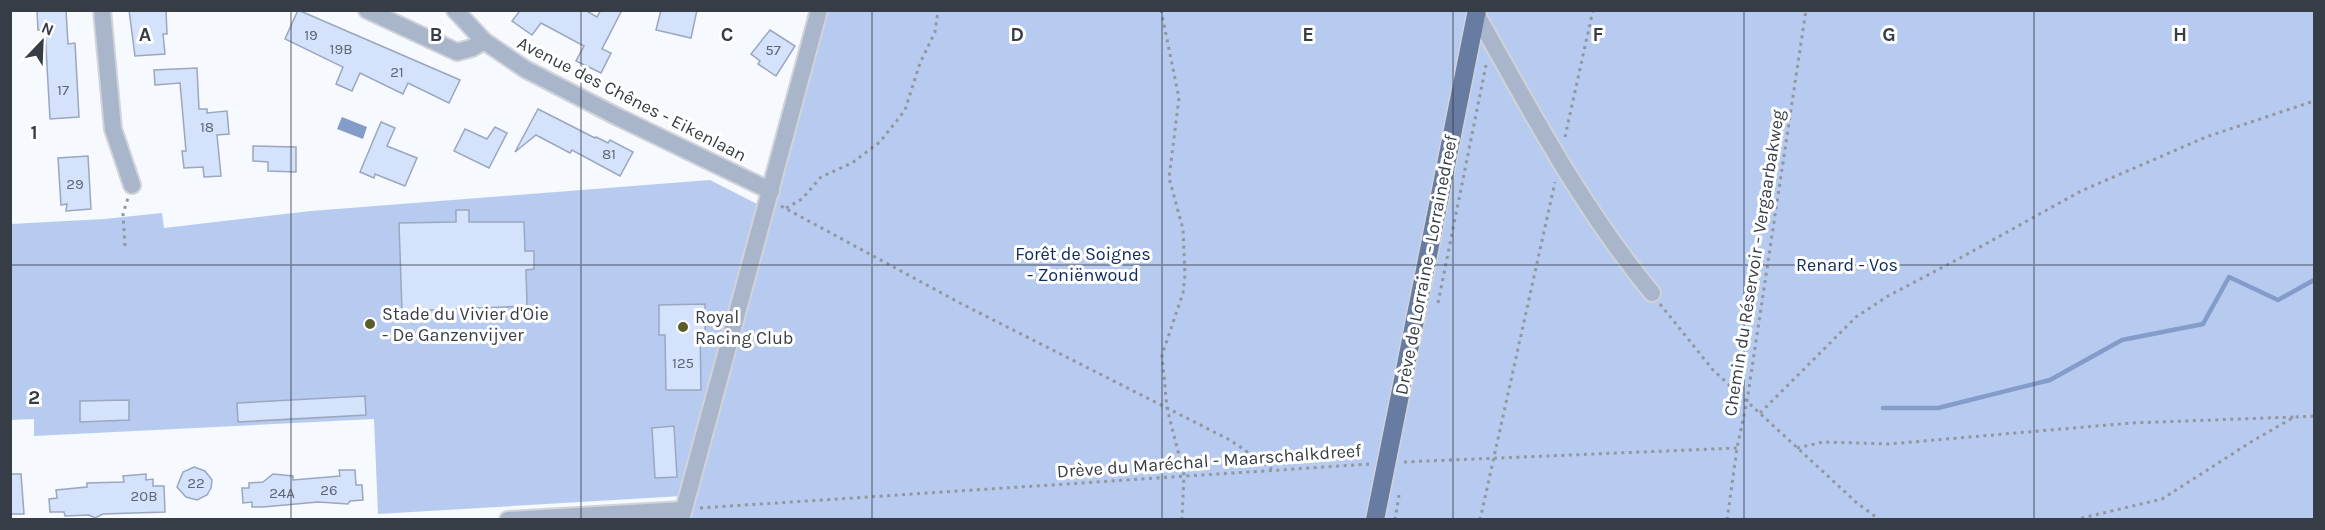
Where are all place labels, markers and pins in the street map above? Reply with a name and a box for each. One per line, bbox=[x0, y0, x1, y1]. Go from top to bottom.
place label: Stade du Vivier d'Oie - De Ganzenvijver bbox=[382, 303, 549, 346]
place label: Royal Racing Club bbox=[695, 306, 794, 349]
marker: Stade du Vivier d'Oie - De Ganzenvijver bbox=[363, 317, 377, 331]
marker: Royal Racing Club bbox=[676, 320, 690, 334]

